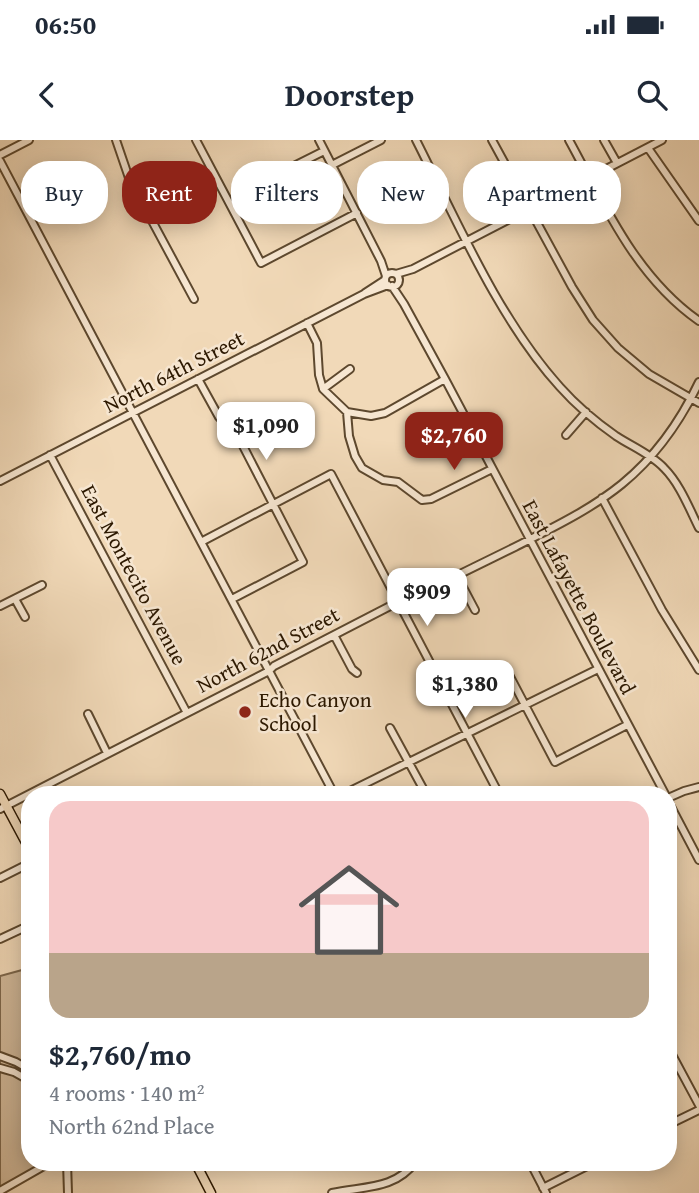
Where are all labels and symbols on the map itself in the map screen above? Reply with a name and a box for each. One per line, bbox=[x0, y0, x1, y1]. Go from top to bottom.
street label: North 64th Street bbox=[98, 322, 250, 420]
pin: $1,090 bbox=[209, 402, 323, 462]
pin: $2,760 bbox=[397, 412, 511, 472]
street label: East Montecito Avenue bbox=[74, 479, 195, 671]
street label: East Lafayette Boulevard bbox=[515, 494, 644, 700]
pin: $909 bbox=[386, 568, 468, 628]
street label: North 62nd Street bbox=[191, 599, 345, 700]
pin: $1,380 bbox=[408, 660, 522, 720]
place label: Echo Canyon School bbox=[259, 684, 372, 739]
marker: Echo Canyon School bbox=[237, 704, 253, 720]

